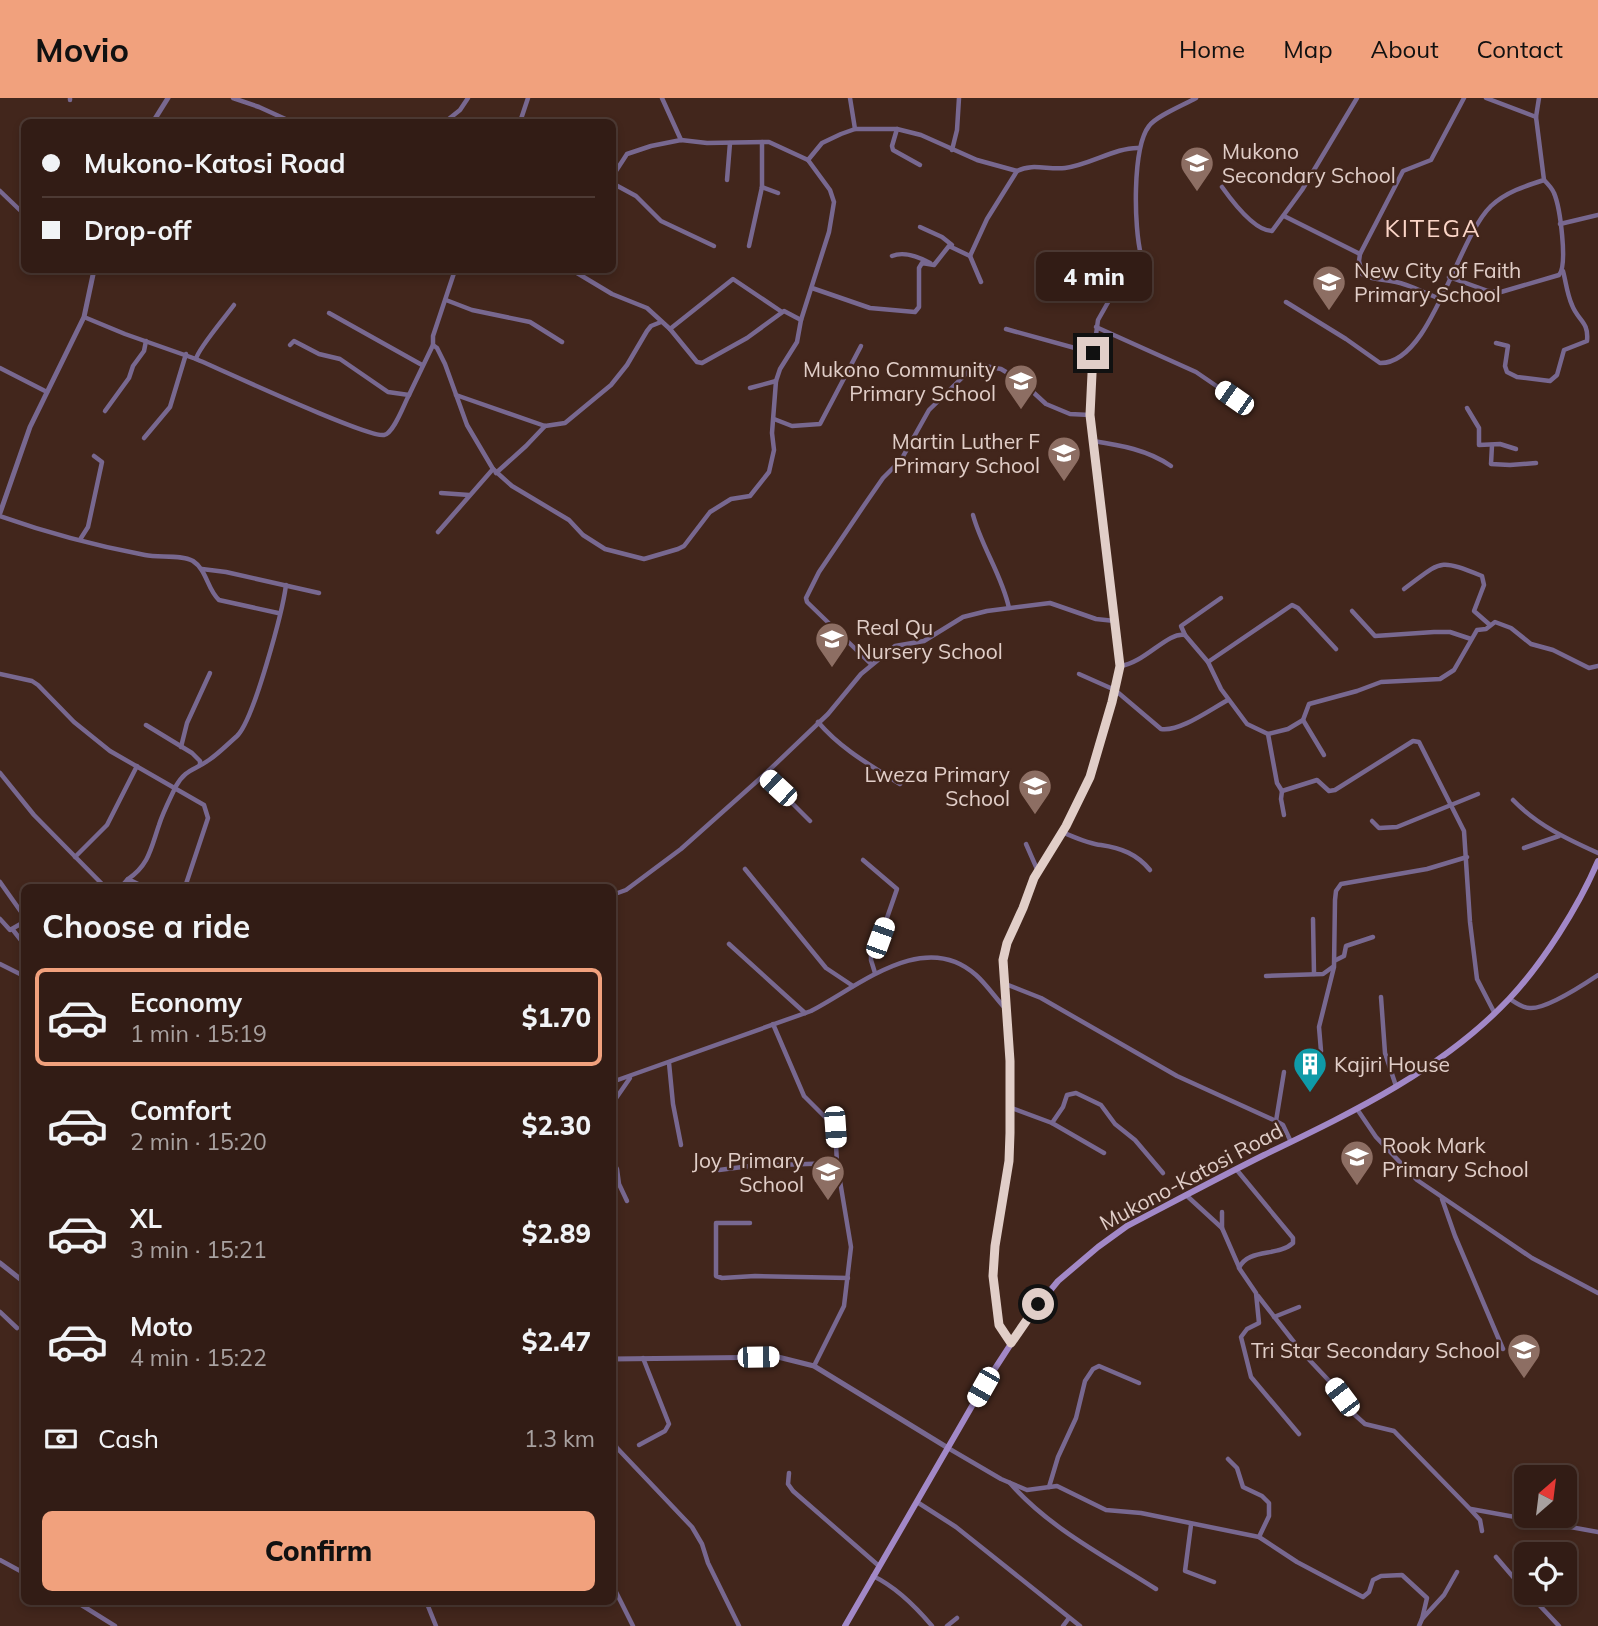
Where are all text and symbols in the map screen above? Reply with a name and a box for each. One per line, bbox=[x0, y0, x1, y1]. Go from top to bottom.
text: Movio bbox=[35, 29, 129, 70]
text: Home bbox=[1179, 34, 1245, 64]
text: Map bbox=[1283, 34, 1333, 64]
text: About bbox=[1371, 34, 1439, 64]
text: Contact bbox=[1477, 34, 1563, 64]
place label: Mukono Secondary School bbox=[1222, 138, 1396, 188]
school or university icon: Mukono Secondary School bbox=[1178, 144, 1216, 193]
text: Mukono-Katosi Road bbox=[84, 147, 345, 180]
district label: KITEGA bbox=[1384, 213, 1482, 243]
text: Drop-off bbox=[84, 214, 191, 247]
callout: 4 min bbox=[1035, 252, 1151, 300]
place label: New City of Faith Primary School bbox=[1354, 257, 1521, 307]
text: 4 min bbox=[1063, 262, 1125, 291]
school or university icon: New City of Faith Primary School bbox=[1310, 263, 1348, 312]
route end bbox=[1077, 337, 1109, 369]
place label: Mukono Community Primary School bbox=[803, 356, 996, 406]
school or university icon: Mukono Community Primary School bbox=[1002, 362, 1040, 411]
car bbox=[1211, 377, 1258, 419]
place label: Martin Luther F Primary School bbox=[892, 428, 1040, 478]
school or university icon: Martin Luther F Primary School bbox=[1045, 434, 1083, 483]
place label: Real Qu Nursery School bbox=[856, 614, 1003, 664]
school or university icon: Real Qu Nursery School bbox=[813, 620, 851, 669]
place label: Lweza Primary School bbox=[865, 761, 1010, 811]
car bbox=[756, 766, 801, 810]
school or university icon: Lweza Primary School bbox=[1016, 767, 1054, 816]
text: Choose a ride bbox=[42, 906, 250, 946]
car bbox=[863, 915, 898, 961]
icon: car bbox=[46, 986, 109, 1049]
text: Economy bbox=[130, 986, 242, 1019]
text: $1.70 bbox=[522, 1001, 591, 1034]
text: 1 min · 15:19 bbox=[130, 1019, 267, 1048]
building icon: Kajiri House bbox=[1291, 1045, 1329, 1094]
place label: Kajiri House bbox=[1334, 1051, 1450, 1077]
icon: car bbox=[46, 1094, 109, 1157]
text: Comfort bbox=[130, 1094, 231, 1127]
car bbox=[824, 1105, 847, 1149]
text: $2.30 bbox=[522, 1109, 591, 1142]
street label: Mukono-Katosi Road bbox=[1095, 1117, 1287, 1235]
text: 2 min · 15:20 bbox=[130, 1127, 267, 1156]
place label: Rook Mark Primary School bbox=[1382, 1132, 1529, 1182]
school or university icon: Rook Mark Primary School bbox=[1338, 1138, 1376, 1187]
place label: Joy Primary School bbox=[692, 1147, 804, 1197]
school or university icon: Joy Primary School bbox=[809, 1153, 847, 1202]
icon: car bbox=[46, 1202, 109, 1265]
text: XL bbox=[130, 1202, 162, 1235]
text: $2.89 bbox=[522, 1217, 591, 1250]
text: 3 min · 15:21 bbox=[130, 1235, 267, 1264]
route start bbox=[1022, 1288, 1054, 1320]
icon: car bbox=[46, 1310, 109, 1373]
text: Moto bbox=[130, 1310, 193, 1343]
text: $2.47 bbox=[522, 1325, 591, 1358]
school or university icon: Tri Star Secondary School bbox=[1505, 1331, 1543, 1380]
place label: Tri Star Secondary School bbox=[1251, 1337, 1500, 1363]
text: 4 min · 15:22 bbox=[130, 1343, 267, 1372]
car bbox=[737, 1346, 780, 1368]
car bbox=[964, 1364, 1003, 1410]
car bbox=[1321, 1374, 1364, 1420]
icon: cash bbox=[42, 1420, 80, 1458]
text: Cash bbox=[98, 1422, 159, 1455]
text: 1.3 km bbox=[524, 1424, 595, 1453]
north arrow bbox=[1514, 1465, 1577, 1528]
map controls bbox=[1514, 1465, 1577, 1605]
button: Confirm bbox=[42, 1511, 595, 1591]
button: locate bbox=[1514, 1542, 1577, 1605]

